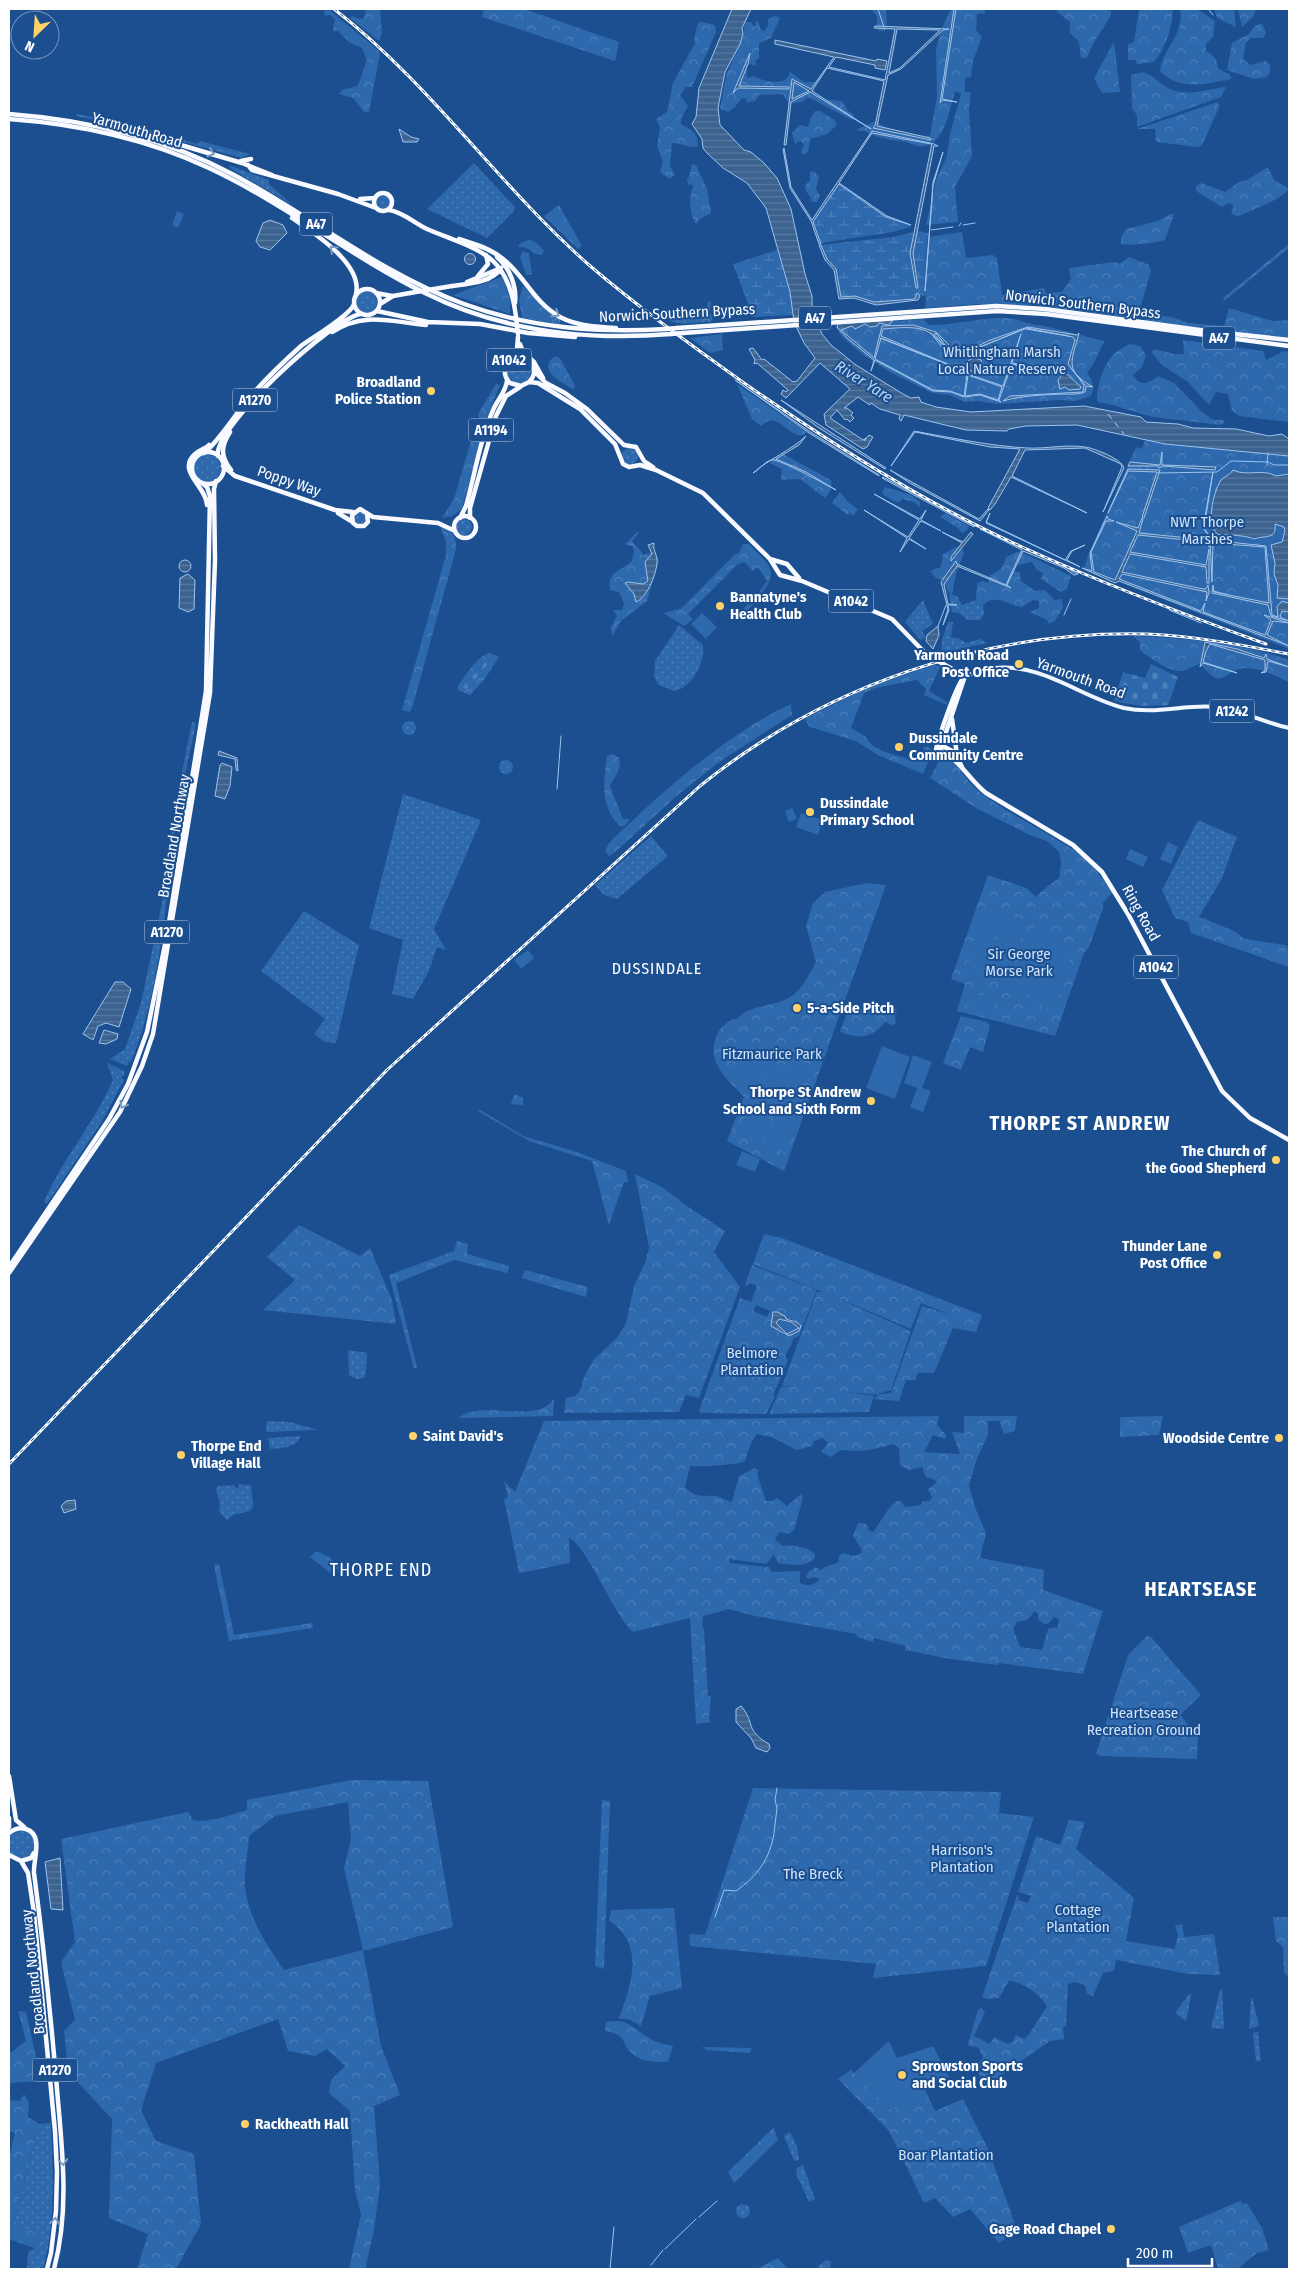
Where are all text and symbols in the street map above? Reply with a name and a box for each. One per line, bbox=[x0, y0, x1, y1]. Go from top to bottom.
north arrow bbox=[10, 10, 60, 60]
text: N bbox=[22, 37, 37, 56]
street label: Yarmouth Road bbox=[90, 108, 184, 152]
one-way arrow bbox=[206, 147, 215, 157]
road number: A47 bbox=[300, 212, 332, 235]
one-way arrow bbox=[329, 246, 338, 255]
street label: Norwich Southern Bypass bbox=[1004, 286, 1162, 322]
street label: Norwich Southern Bypass bbox=[598, 300, 756, 326]
road number: A47 bbox=[799, 306, 831, 330]
one-way arrow bbox=[551, 308, 560, 317]
road number: A47 bbox=[1203, 326, 1235, 349]
park label: Whitlingham Marsh Local Nature Reserve bbox=[938, 343, 1066, 378]
road number: A1042 bbox=[486, 348, 532, 372]
water label: River Yare bbox=[831, 356, 896, 407]
place label: Broadland Police Station bbox=[335, 373, 421, 408]
marker: Broadland Police Station bbox=[425, 385, 437, 397]
road number: A1270 bbox=[232, 388, 278, 412]
road number: A1194 bbox=[468, 418, 514, 442]
street label: Poppy Way bbox=[255, 462, 323, 500]
park label: NWT Thorpe Marshes bbox=[1170, 513, 1244, 548]
place label: Bannatyne's Health Club bbox=[730, 588, 807, 623]
road number: A1042 bbox=[828, 590, 874, 612]
marker: Bannatyne's Health Club bbox=[714, 600, 726, 612]
place label: Yarmouth Road Post Office bbox=[913, 646, 1009, 681]
street label: Yarmouth Road bbox=[1034, 654, 1128, 702]
marker: Yarmouth Road Post Office bbox=[1013, 658, 1025, 670]
road number: A1242 bbox=[1210, 699, 1254, 722]
place label: Dussindale Community Centre bbox=[909, 729, 1024, 764]
marker: Dussindale Community Centre bbox=[893, 741, 905, 753]
street label: Broadland Northway bbox=[154, 772, 194, 899]
place label: Dussindale Primary School bbox=[820, 794, 915, 829]
marker: Dussindale Primary School bbox=[804, 806, 816, 818]
street label: Ring Road bbox=[1118, 882, 1164, 944]
road number: A1270 bbox=[144, 920, 190, 944]
park label: Sir George Morse Park bbox=[985, 945, 1053, 980]
road number: A1042 bbox=[1134, 956, 1178, 979]
district label: DUSSINDALE bbox=[612, 959, 702, 978]
place label: 5-a-Side Pitch bbox=[807, 999, 894, 1017]
marker: 5-a-Side Pitch bbox=[791, 1002, 803, 1014]
park label: Fitzmaurice Park bbox=[722, 1045, 822, 1063]
place label: Thorpe St Andrew School and Sixth Form bbox=[723, 1083, 862, 1118]
marker: Thorpe St Andrew School and Sixth Form bbox=[865, 1095, 877, 1107]
one-way arrow bbox=[119, 1100, 129, 1109]
district label: THORPE ST ANDREW bbox=[989, 1111, 1171, 1135]
place label: The Church of the Good Shepherd bbox=[1146, 1142, 1267, 1177]
marker: The Church of the Good Shepherd bbox=[1270, 1154, 1282, 1166]
place label: Thunder Lane Post Office bbox=[1122, 1237, 1207, 1272]
marker: Thunder Lane Post Office bbox=[1211, 1249, 1223, 1261]
park label: Belmore Plantation bbox=[720, 1344, 784, 1379]
place label: Saint David's bbox=[423, 1427, 504, 1445]
place label: Woodside Centre bbox=[1163, 1429, 1269, 1447]
marker: Saint David's bbox=[407, 1430, 419, 1442]
marker: Woodside Centre bbox=[1273, 1432, 1285, 1444]
place label: Thorpe End Village Hall bbox=[190, 1437, 262, 1472]
marker: Thorpe End Village Hall bbox=[175, 1449, 187, 1461]
district label: THORPE END bbox=[330, 1559, 432, 1581]
district label: HEARTSEASE bbox=[1144, 1577, 1258, 1601]
park label: Heartsease Recreation Ground bbox=[1087, 1704, 1201, 1739]
park label: Harrison's Plantation bbox=[930, 1841, 994, 1876]
park label: The Breck bbox=[783, 1865, 843, 1883]
park label: Cottage Plantation bbox=[1046, 1901, 1110, 1936]
street label: Broadland Northway bbox=[17, 1908, 49, 2035]
place label: Sprowston Sports and Social Club bbox=[912, 2057, 1024, 2092]
road number: A1270 bbox=[32, 2058, 78, 2082]
marker: Sprowston Sports and Social Club bbox=[896, 2069, 908, 2081]
place label: Rackheath Hall bbox=[255, 2115, 349, 2133]
marker: Rackheath Hall bbox=[239, 2118, 251, 2130]
park label: Boar Plantation bbox=[898, 2146, 994, 2164]
one-way arrow bbox=[57, 2158, 68, 2166]
one-way arrow bbox=[49, 2217, 60, 2225]
place label: Gage Road Chapel bbox=[989, 2220, 1102, 2238]
marker: Gage Road Chapel bbox=[1105, 2223, 1117, 2235]
scale bar bbox=[1128, 2236, 1212, 2268]
text: 200 m bbox=[1136, 2244, 1173, 2262]

